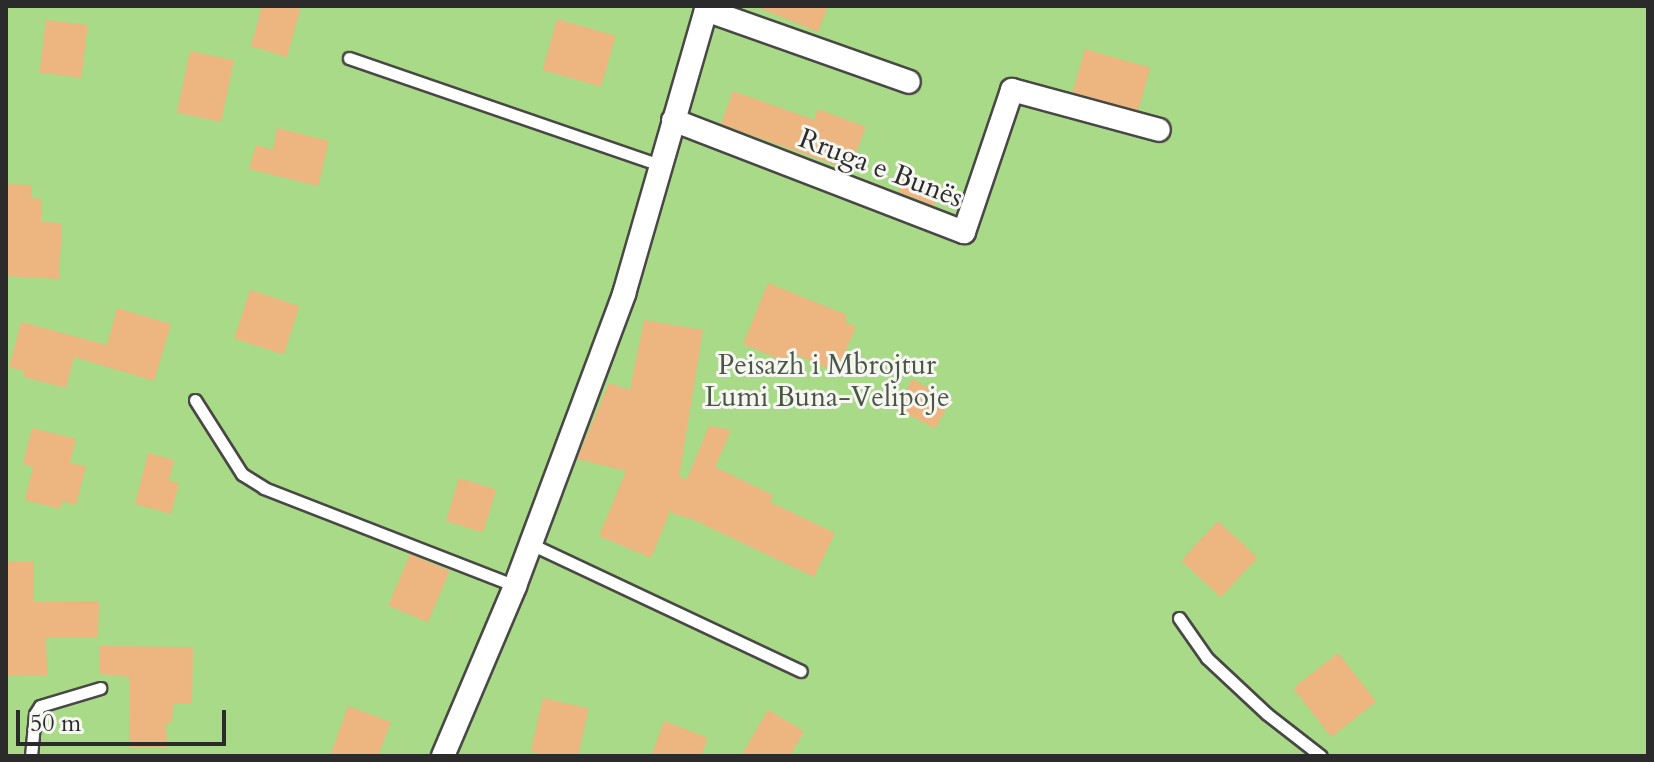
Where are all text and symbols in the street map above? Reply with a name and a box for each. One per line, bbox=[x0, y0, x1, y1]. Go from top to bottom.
street label: Rruga e Bunës bbox=[794, 121, 968, 215]
park label: Peisazh i Mbrojtur Lumi Buna-Velipoje bbox=[704, 348, 950, 414]
scale bar bbox=[20, 694, 230, 744]
text: 50 m bbox=[30, 707, 81, 740]

